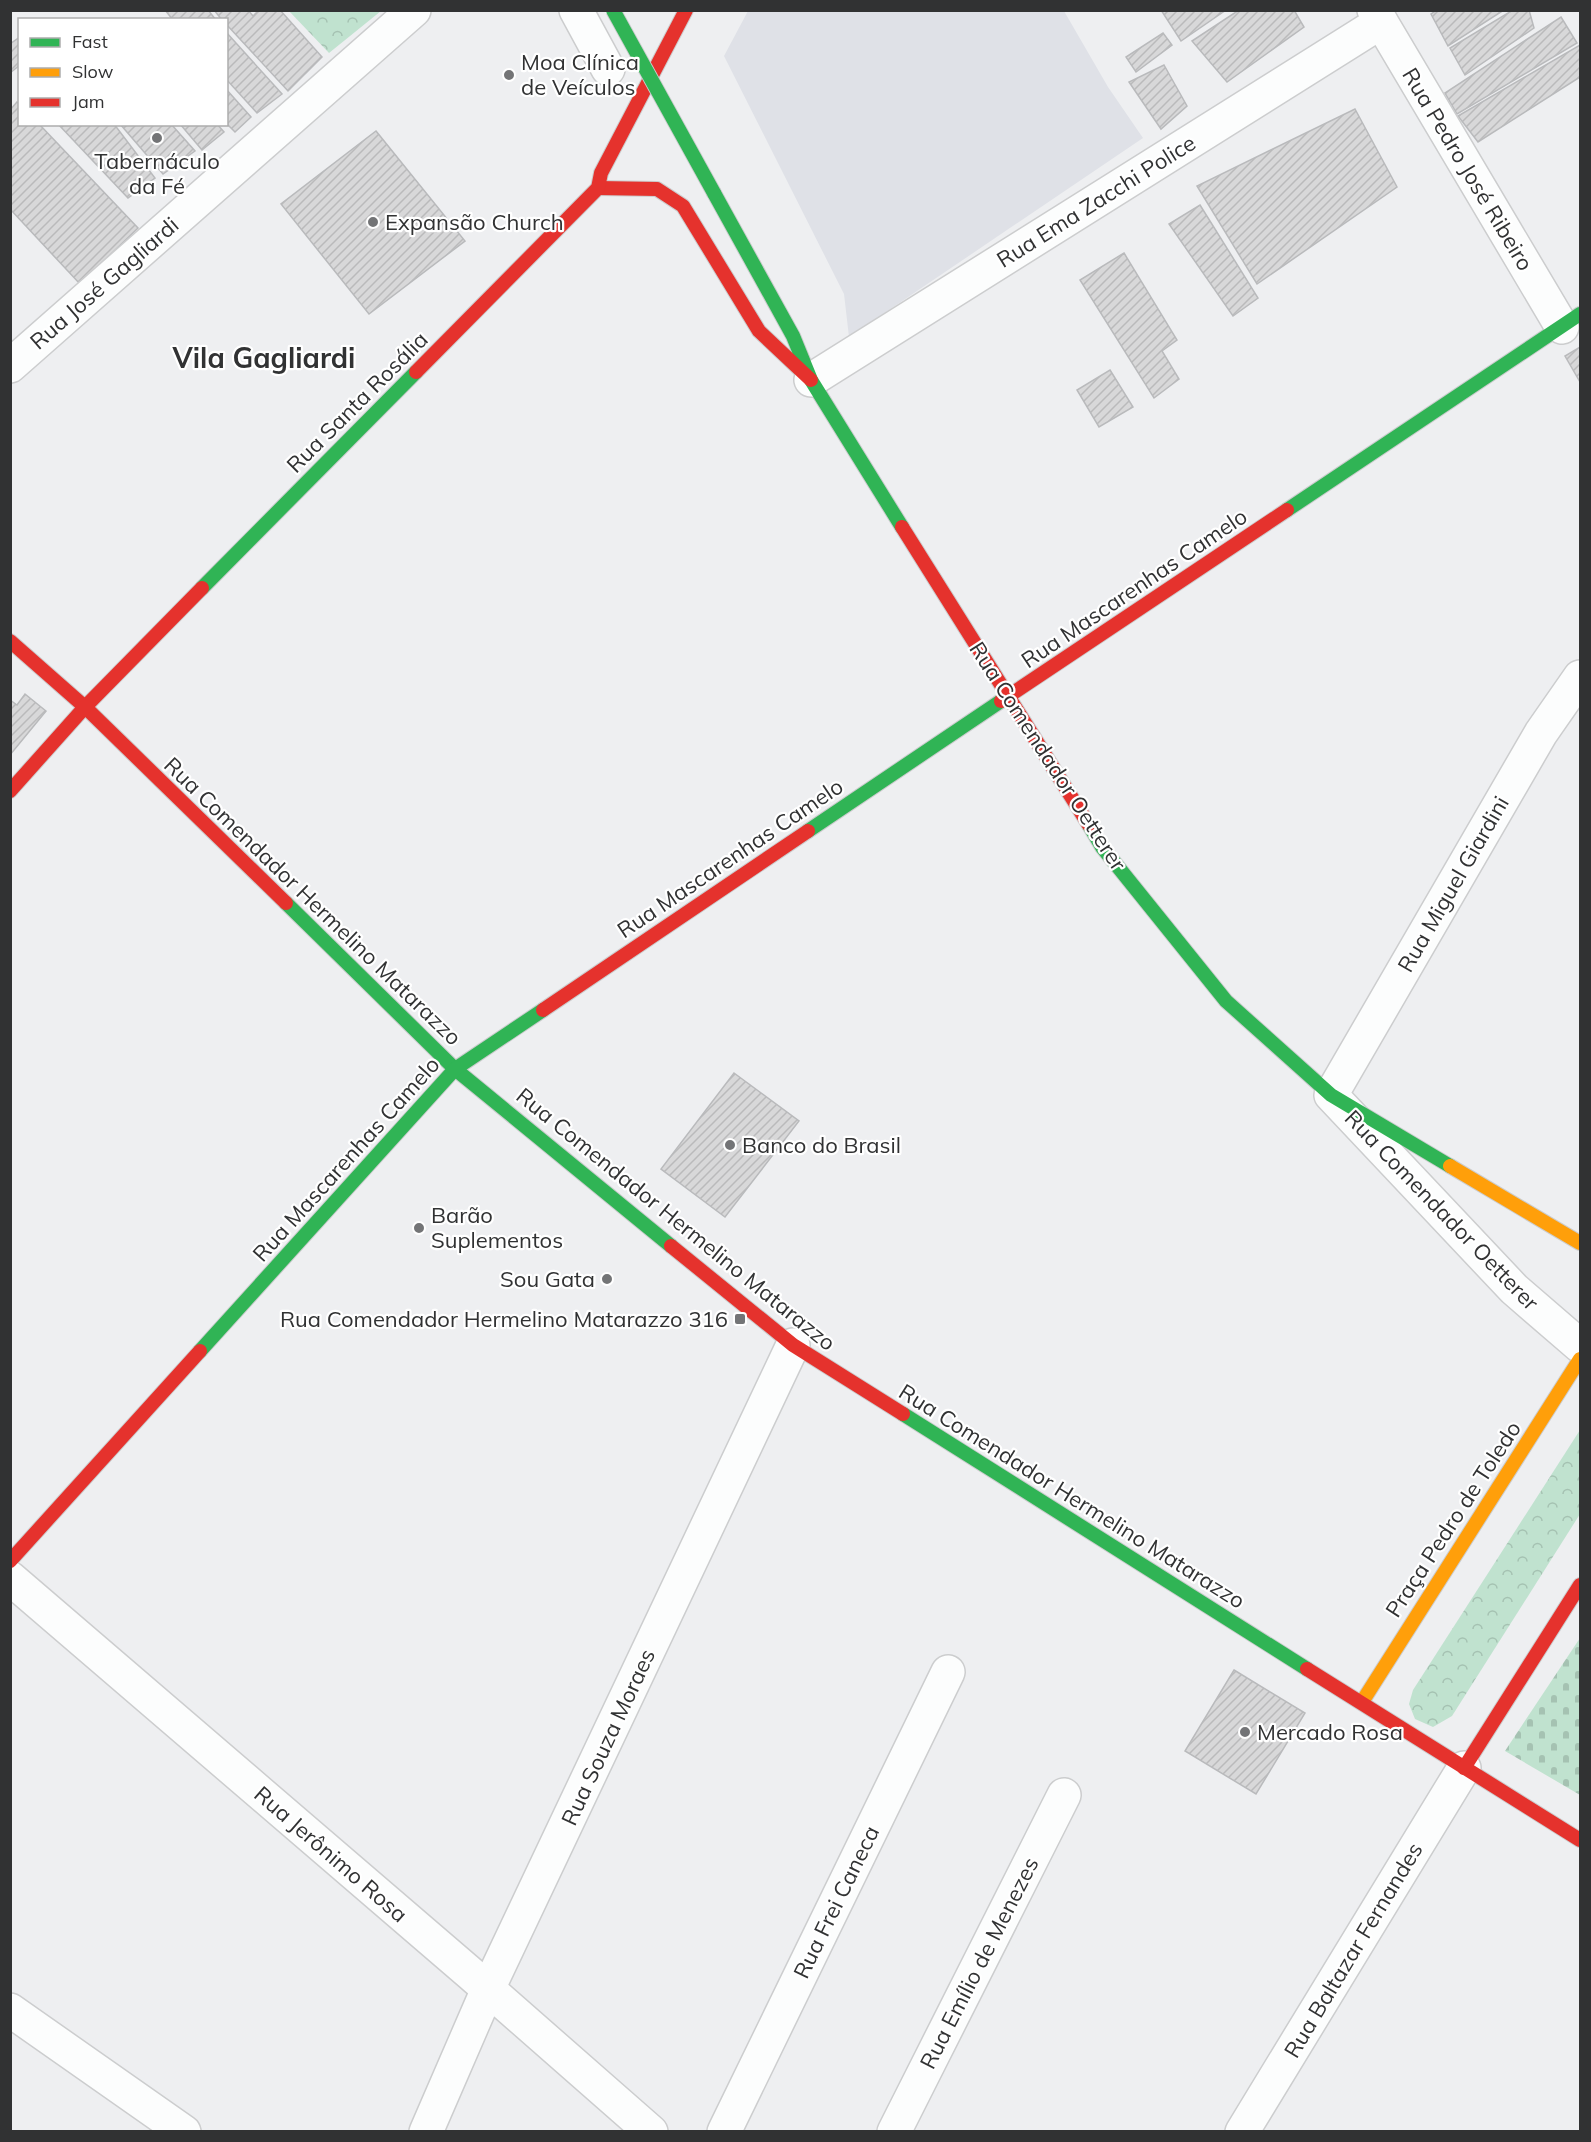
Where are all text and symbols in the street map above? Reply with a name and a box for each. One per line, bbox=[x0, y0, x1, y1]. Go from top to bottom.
legend bbox=[18, 18, 228, 126]
text: Fast bbox=[72, 30, 108, 53]
place label: Moa Clínica de Veículos bbox=[521, 48, 639, 101]
text: Slow bbox=[72, 60, 114, 83]
street label: Rua Pedro José Ribeiro bbox=[1396, 62, 1540, 276]
marker: Moa Clínica de Veículos bbox=[502, 68, 516, 82]
text: Jam bbox=[72, 90, 105, 113]
street label: Rua Ema Zacchi Police bbox=[991, 128, 1201, 274]
marker: Tabernáculo da Fé bbox=[150, 131, 164, 145]
place label: Tabernáculo da Fé bbox=[94, 147, 220, 200]
place label: Expansão Church bbox=[385, 208, 564, 236]
street label: Rua José Gagliardi bbox=[24, 211, 184, 355]
marker: Expansão Church bbox=[366, 215, 380, 229]
street label: Rua Santa Rosália bbox=[280, 325, 434, 479]
district label: Vila Gagliardi bbox=[172, 340, 355, 375]
street label: Rua Mascarenhas Camelo bbox=[1016, 502, 1252, 674]
street label: Rua Comendador Oetterer bbox=[963, 636, 1133, 876]
street label: Rua Comendador Hermelino Matarazzo bbox=[158, 751, 468, 1051]
street label: Rua Mascarenhas Camelo bbox=[612, 772, 848, 944]
street label: Rua Miguel Giardini bbox=[1391, 791, 1515, 977]
street label: Rua Mascarenhas Camelo bbox=[247, 1051, 445, 1267]
street label: Rua Comendador Hermelino Matarazzo bbox=[511, 1081, 841, 1357]
street label: Rua Comendador Oetterer bbox=[1339, 1104, 1545, 1316]
place label: Banco do Brasil bbox=[742, 1131, 901, 1159]
marker: Banco do Brasil bbox=[723, 1138, 737, 1152]
place label: Barão Suplementos bbox=[431, 1201, 563, 1254]
marker: Barão Suplementos bbox=[412, 1221, 426, 1235]
place label: Sou Gata bbox=[500, 1265, 595, 1293]
marker: Sou Gata bbox=[600, 1272, 614, 1286]
place label: Rua Comendador Hermelino Matarazzo 316 bbox=[280, 1305, 728, 1333]
marker: Rua Comendador Hermelino Matarazzo 316 bbox=[733, 1312, 747, 1326]
street label: Rua Comendador Hermelino Matarazzo bbox=[894, 1377, 1250, 1615]
street label: Praça Pedro de Toledo bbox=[1379, 1416, 1527, 1622]
street label: Rua Souza Moraes bbox=[555, 1644, 661, 1830]
place label: Mercado Rosa bbox=[1257, 1718, 1403, 1746]
marker: Mercado Rosa bbox=[1238, 1725, 1252, 1739]
street label: Rua Jerônimo Rosa bbox=[249, 1780, 413, 1928]
street label: Rua Frei Caneca bbox=[787, 1821, 885, 1983]
street label: Rua Baltazar Fernandes bbox=[1278, 1837, 1428, 2063]
street label: Rua Emílio de Menezes bbox=[913, 1852, 1045, 2074]

